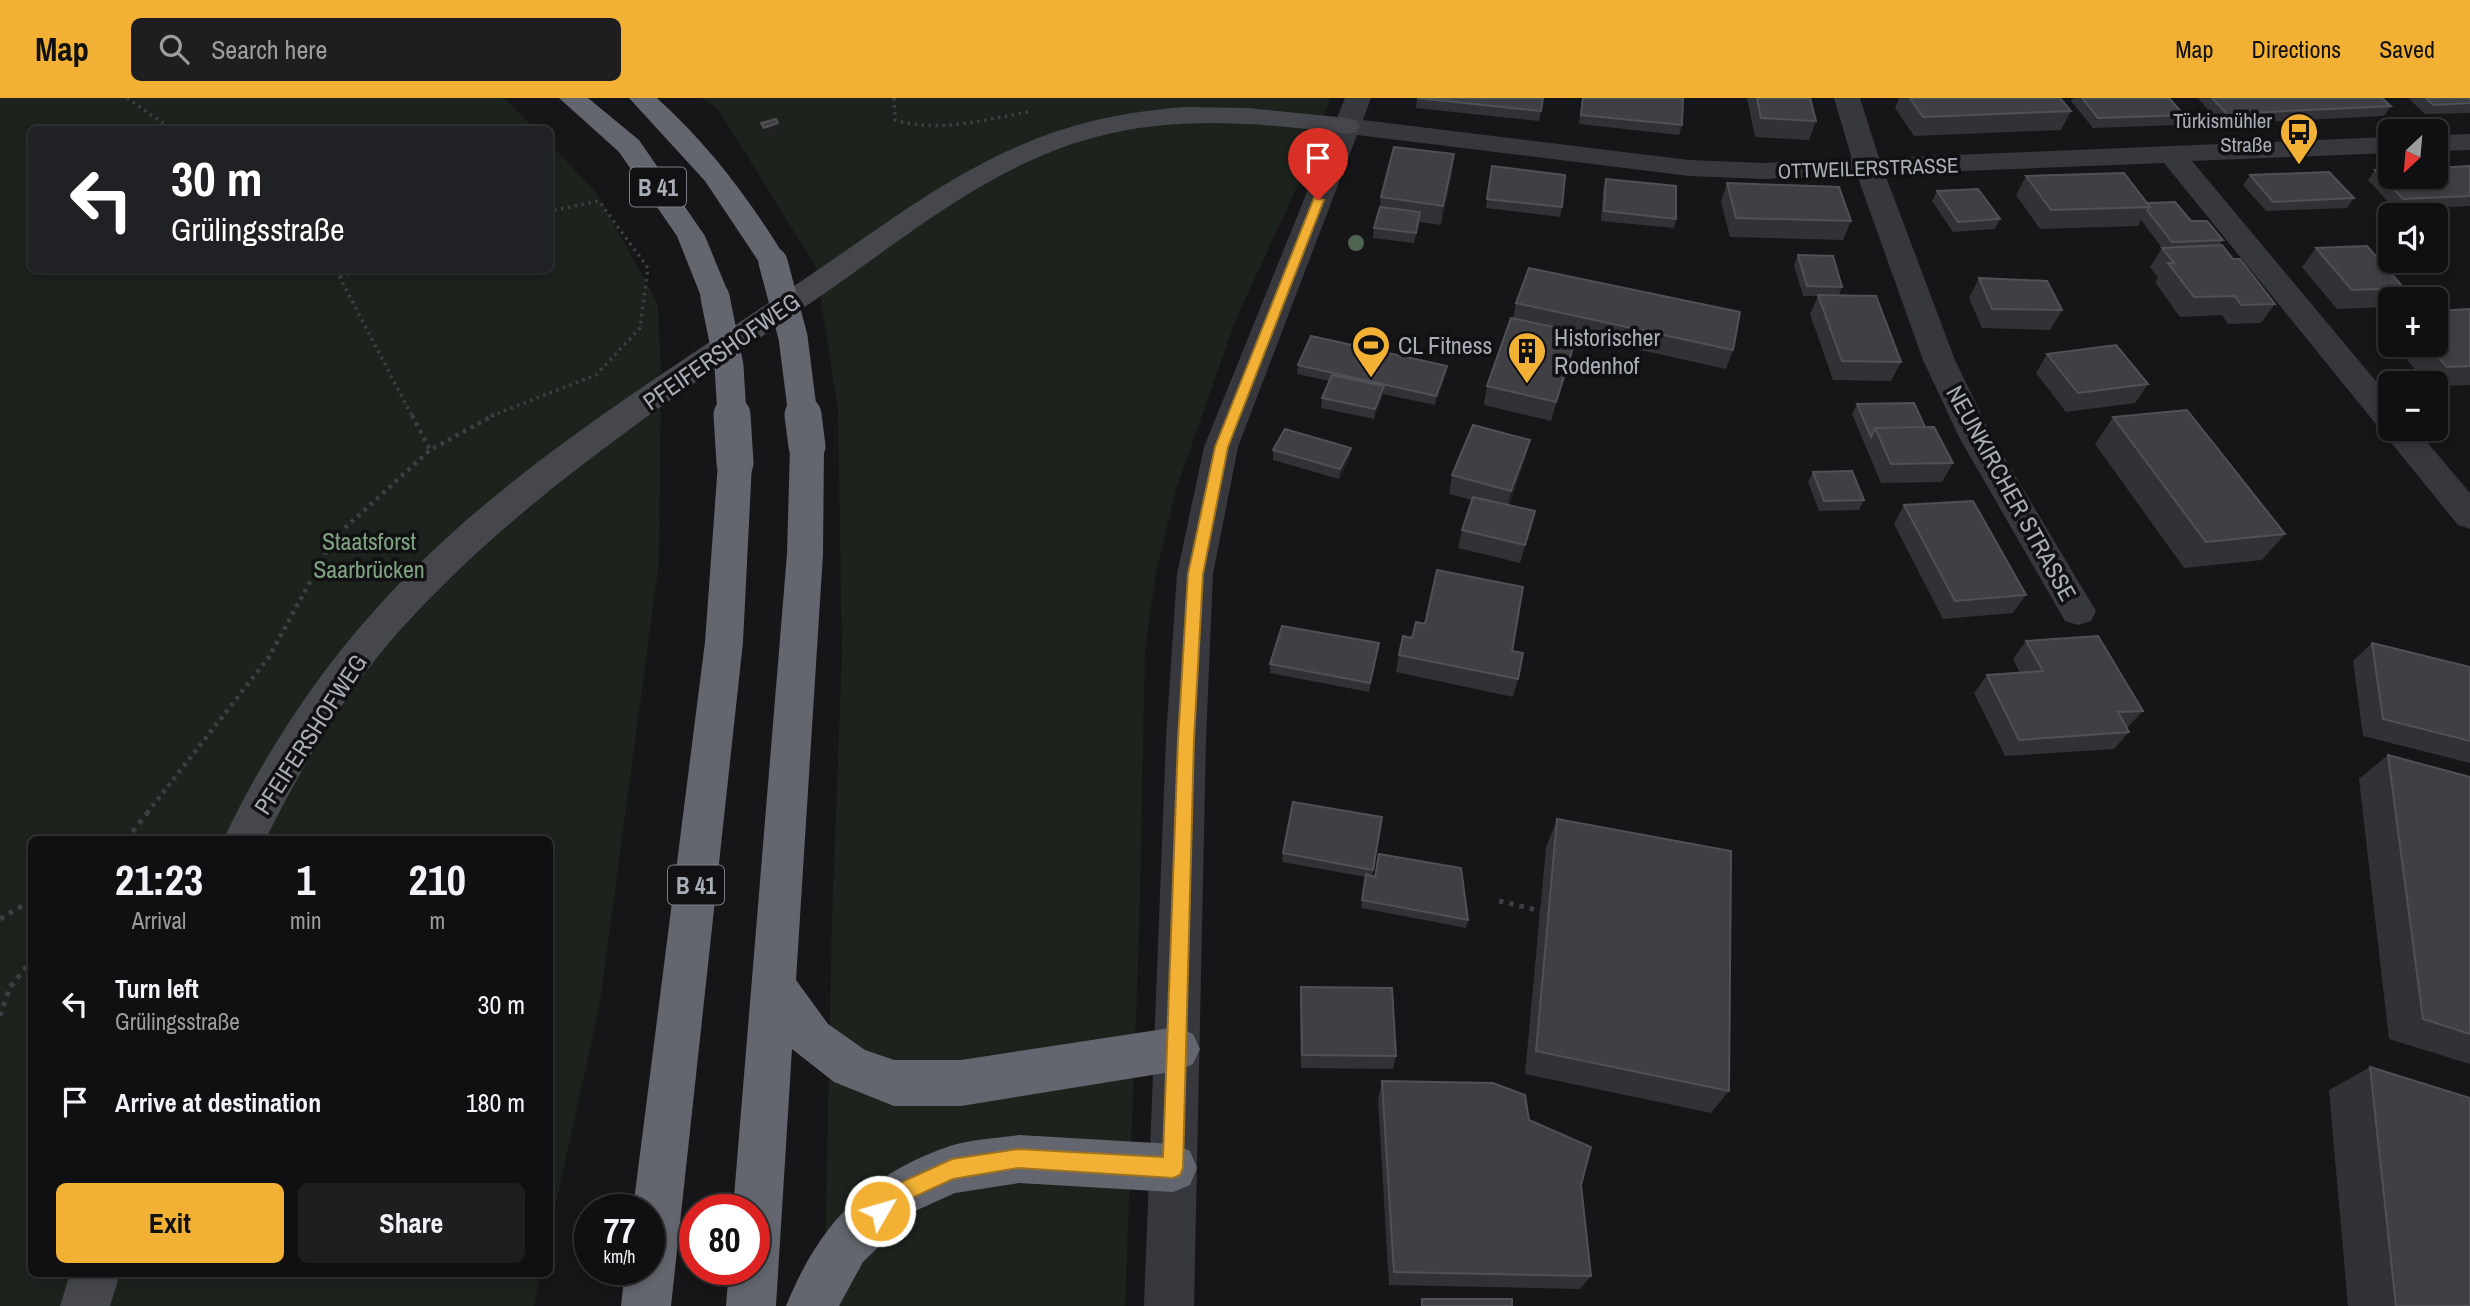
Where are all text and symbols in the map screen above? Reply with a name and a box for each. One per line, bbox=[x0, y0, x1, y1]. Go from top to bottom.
search box bbox=[131, 18, 621, 81]
text: Map bbox=[35, 27, 89, 71]
icon: search bbox=[155, 30, 193, 68]
text: Search here bbox=[211, 32, 327, 67]
text: Map bbox=[2175, 33, 2213, 65]
text: Directions bbox=[2251, 33, 2341, 65]
text: Saved bbox=[2379, 33, 2435, 65]
place label: Türkismühler Straße bbox=[2173, 106, 2272, 159]
bus stop icon: Türkismühler Straße bbox=[2278, 111, 2320, 166]
north arrow bbox=[2378, 119, 2448, 189]
map controls bbox=[2378, 119, 2448, 441]
pin bbox=[1288, 128, 1348, 200]
icon: arrive bbox=[1299, 139, 1337, 177]
text: 30 m bbox=[171, 145, 263, 211]
street label: OTTWEILERSTRASSE bbox=[1777, 150, 1959, 186]
icon: left bbox=[56, 154, 147, 245]
road number: B 41 bbox=[630, 167, 686, 206]
button: sound bbox=[2378, 203, 2448, 273]
text: Grülingsstraße bbox=[171, 208, 345, 251]
street label: PFEIFERSHOFWEG bbox=[636, 285, 806, 417]
button: + bbox=[2378, 287, 2448, 357]
place label: Historischer Rodenhof bbox=[1554, 321, 1661, 381]
sports icon: CL Fitness bbox=[1350, 324, 1392, 379]
place label: CL Fitness bbox=[1398, 329, 1492, 361]
building icon: Historischer Rodenhof bbox=[1506, 330, 1548, 385]
button: − bbox=[2378, 371, 2448, 441]
street label: NEUNKIRCHER STRASSE bbox=[1939, 380, 2085, 606]
park label: Staatsforst Saarbrücken bbox=[313, 525, 425, 585]
street label: PFEIFERSHOFWEG bbox=[246, 648, 374, 820]
text: 21:23 bbox=[115, 852, 203, 908]
text: 1 bbox=[296, 852, 315, 908]
text: 210 bbox=[409, 852, 466, 908]
road number: B 41 bbox=[668, 866, 724, 904]
text: Arrival bbox=[132, 905, 186, 936]
text: min bbox=[290, 905, 322, 936]
text: m bbox=[429, 905, 445, 936]
text: Turn left bbox=[115, 971, 199, 1006]
icon: left bbox=[56, 985, 94, 1023]
text: 30 m bbox=[478, 987, 525, 1022]
text: Grülingsstraße bbox=[115, 1006, 240, 1037]
icon: arrive bbox=[56, 1083, 94, 1121]
text: Arrive at destination bbox=[115, 1085, 321, 1120]
text: 180 m bbox=[466, 1085, 525, 1120]
position arrow bbox=[843, 1174, 917, 1248]
button: Exit bbox=[56, 1183, 284, 1263]
button: Share bbox=[298, 1183, 525, 1263]
speed limit sign: 80 bbox=[679, 1194, 770, 1285]
text: 77 bbox=[604, 1207, 635, 1254]
text: km/h bbox=[604, 1244, 636, 1269]

